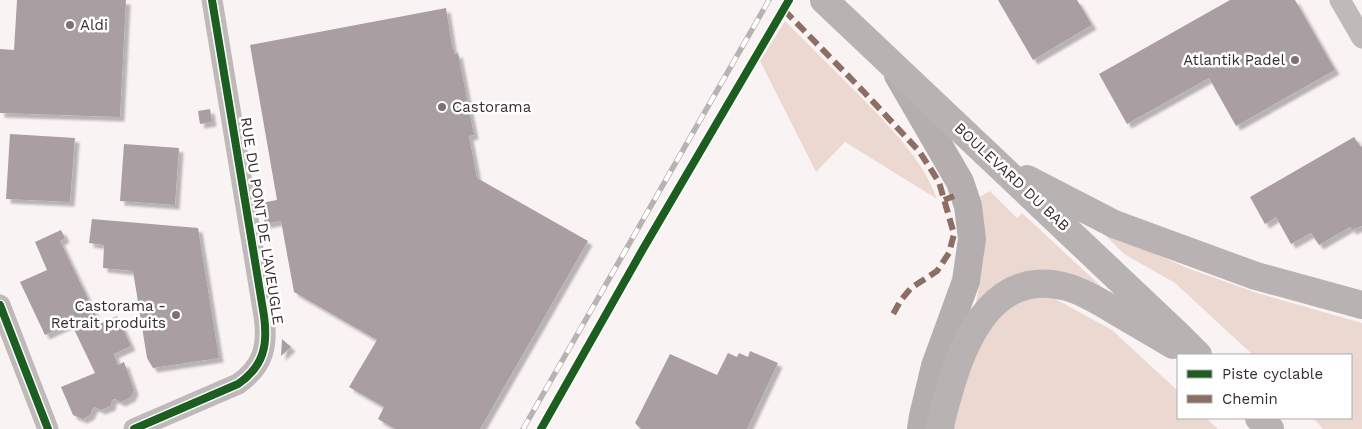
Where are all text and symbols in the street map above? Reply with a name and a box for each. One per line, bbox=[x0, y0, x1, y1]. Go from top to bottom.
place label: Aldi bbox=[80, 16, 108, 34]
marker: Aldi bbox=[64, 19, 76, 31]
place label: Atlantik Padel bbox=[1183, 51, 1285, 69]
marker: Atlantik Padel bbox=[1289, 54, 1301, 66]
place label: Castorama bbox=[452, 98, 532, 116]
marker: Castorama bbox=[436, 101, 448, 113]
street label: RUE DU PONT DE L'AVEUGLE bbox=[237, 116, 287, 326]
street label: BOULEVARD DU BAB bbox=[951, 119, 1073, 235]
place label: Castorama - Retrait produits bbox=[51, 297, 166, 332]
marker: Castorama - Retrait produits bbox=[170, 309, 182, 321]
legend bbox=[1177, 354, 1352, 419]
text: Piste cyclable bbox=[1222, 365, 1323, 383]
text: Chemin bbox=[1222, 390, 1278, 408]

